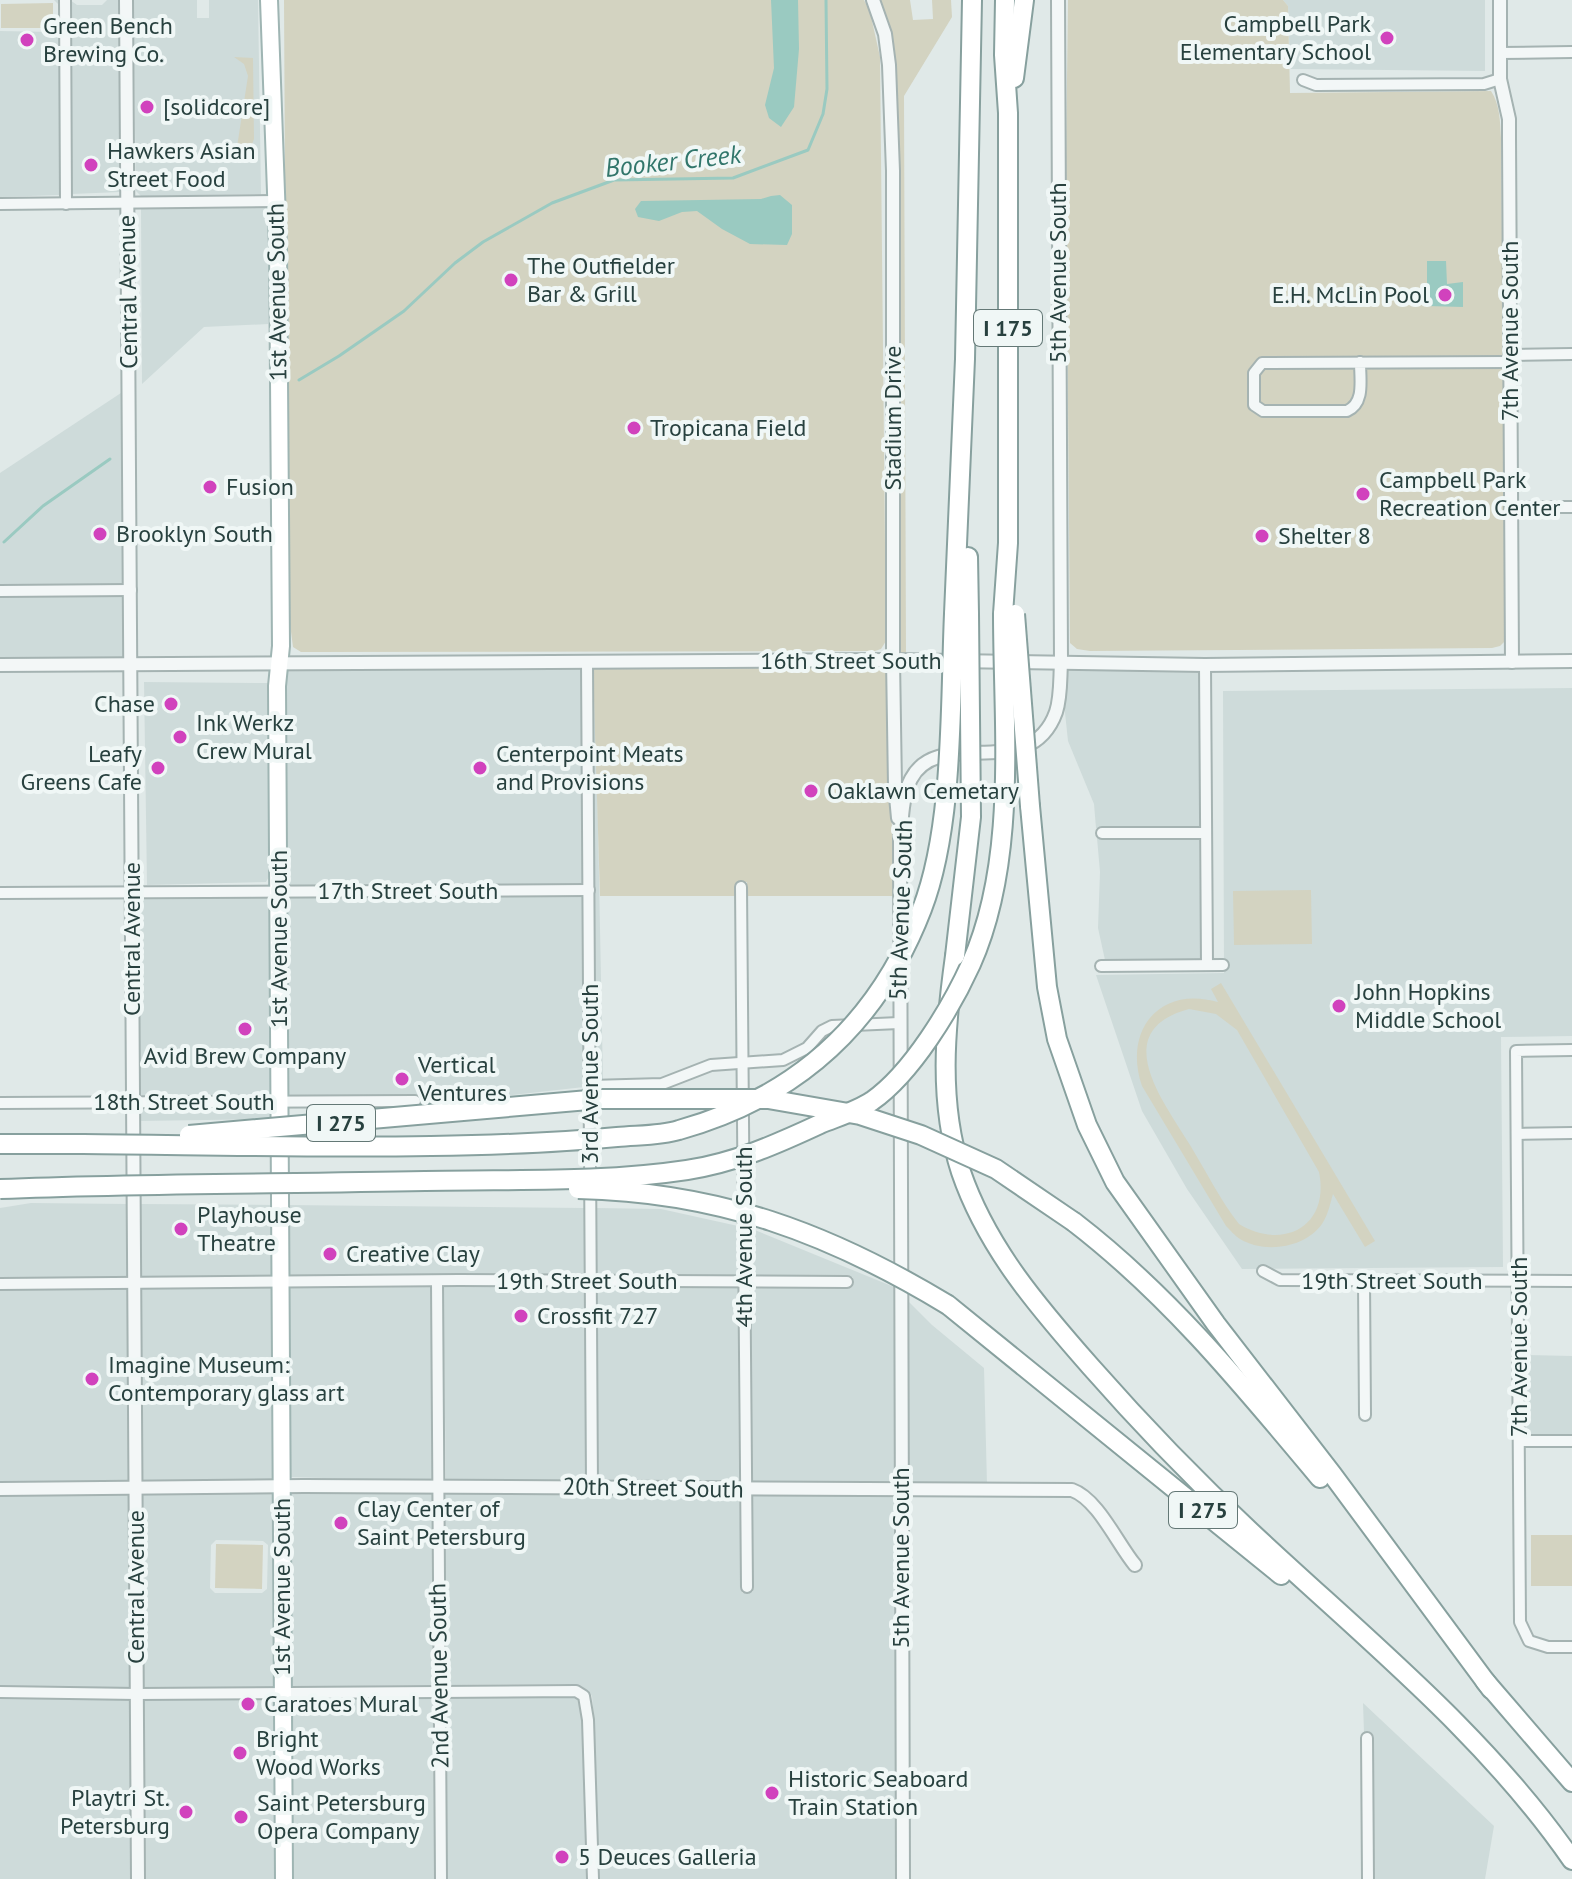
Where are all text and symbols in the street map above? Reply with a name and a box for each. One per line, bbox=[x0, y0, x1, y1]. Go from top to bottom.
place label: Campbell Park Elementary School bbox=[1180, 8, 1371, 67]
place label: Green Bench Brewing Co. bbox=[43, 10, 173, 69]
marker: Campbell Park Elementary School bbox=[1378, 29, 1396, 47]
marker: Green Bench Brewing Co. bbox=[18, 31, 36, 49]
place label: [solidcore] bbox=[163, 91, 270, 122]
marker: [solidcore] bbox=[138, 98, 156, 116]
place label: Hawkers Asian Street Food bbox=[107, 135, 256, 194]
water label: Booker Creek bbox=[603, 137, 744, 184]
marker: Hawkers Asian Street Food bbox=[82, 156, 100, 174]
street label: 5th Avenue South bbox=[1042, 182, 1073, 364]
street label: 1st Avenue South bbox=[259, 203, 294, 381]
street label: Central Avenue bbox=[111, 215, 144, 369]
street label: 7th Avenue South bbox=[1494, 241, 1525, 421]
place label: The Outfielder Bar & Grill bbox=[527, 250, 675, 309]
marker: The Outfielder Bar & Grill bbox=[502, 271, 520, 289]
place label: E.H. McLin Pool bbox=[1272, 279, 1429, 310]
marker: E.H. McLin Pool bbox=[1436, 286, 1454, 304]
road number: I 175 bbox=[974, 310, 1042, 346]
street label: Stadium Drive bbox=[877, 346, 908, 490]
place label: Tropicana Field bbox=[650, 412, 806, 443]
marker: Tropicana Field bbox=[625, 419, 643, 437]
place label: Campbell Park Recreation Center bbox=[1379, 464, 1561, 523]
place label: Fusion bbox=[226, 471, 294, 502]
marker: Fusion bbox=[201, 478, 219, 496]
marker: Campbell Park Recreation Center bbox=[1354, 485, 1372, 503]
place label: Brooklyn South bbox=[116, 518, 273, 549]
place label: Shelter 8 bbox=[1278, 520, 1371, 551]
marker: Brooklyn South bbox=[91, 525, 109, 543]
marker: Shelter 8 bbox=[1253, 527, 1271, 545]
street label: 16th Street South bbox=[760, 645, 942, 676]
place label: Chase bbox=[94, 688, 155, 719]
marker: Chase bbox=[162, 695, 180, 713]
place label: Ink Werkz Crew Mural bbox=[196, 707, 312, 766]
marker: Ink Werkz Crew Mural bbox=[171, 728, 189, 746]
place label: Leafy Greens Cafe bbox=[21, 738, 142, 797]
place label: Centerpoint Meats and Provisions bbox=[496, 738, 684, 797]
marker: Leafy Greens Cafe bbox=[149, 759, 167, 777]
marker: Centerpoint Meats and Provisions bbox=[471, 759, 489, 777]
place label: Oaklawn Cemetary bbox=[827, 775, 1019, 806]
marker: Oaklawn Cemetary bbox=[802, 782, 820, 800]
street label: 5th Avenue South bbox=[882, 819, 919, 1001]
street label: 1st Avenue South bbox=[263, 850, 294, 1028]
street label: Central Avenue bbox=[116, 862, 147, 1016]
street label: 17th Street South bbox=[318, 875, 498, 906]
place label: John Hopkins Middle School bbox=[1354, 976, 1501, 1035]
street label: 3rd Avenue South bbox=[574, 984, 605, 1164]
marker: John Hopkins Middle School bbox=[1330, 997, 1348, 1015]
marker: Avid Brew Company bbox=[236, 1020, 254, 1038]
place label: Avid Brew Company bbox=[144, 1040, 346, 1071]
place label: Vertical Ventures bbox=[417, 1049, 507, 1108]
marker: Vertical Ventures bbox=[393, 1070, 411, 1088]
street label: 18th Street South bbox=[93, 1086, 275, 1117]
road number: I 275 bbox=[307, 1105, 375, 1141]
street label: 4th Avenue South bbox=[728, 1146, 759, 1328]
place label: Playhouse Theatre bbox=[197, 1199, 302, 1258]
marker: Playhouse Theatre bbox=[172, 1220, 190, 1238]
place label: Creative Clay bbox=[346, 1238, 480, 1269]
marker: Creative Clay bbox=[321, 1245, 339, 1263]
street label: 7th Avenue South bbox=[1503, 1257, 1534, 1437]
street label: 19th Street South bbox=[496, 1265, 678, 1296]
street label: 19th Street South bbox=[1301, 1265, 1483, 1296]
place label: Crossfit 727 bbox=[537, 1300, 658, 1331]
marker: Crossfit 727 bbox=[512, 1307, 530, 1325]
place label: Imagine Museum: Contemporary glass art bbox=[108, 1349, 345, 1408]
marker: Imagine Museum: Contemporary glass art bbox=[83, 1370, 101, 1388]
street label: 5th Avenue South bbox=[885, 1467, 916, 1649]
street label: 20th Street South bbox=[562, 1470, 744, 1505]
road number: I 275 bbox=[1169, 1492, 1237, 1528]
place label: Clay Center of Saint Petersburg bbox=[357, 1493, 526, 1552]
street label: 1st Avenue South bbox=[266, 1498, 297, 1676]
street label: Central Avenue bbox=[120, 1510, 151, 1664]
marker: Clay Center of Saint Petersburg bbox=[332, 1514, 350, 1532]
street label: 2nd Avenue South bbox=[421, 1583, 456, 1769]
place label: Caratoes Mural bbox=[264, 1688, 418, 1719]
marker: Caratoes Mural bbox=[239, 1695, 257, 1713]
place label: Bright Wood Works bbox=[256, 1723, 381, 1782]
marker: Bright Wood Works bbox=[231, 1744, 249, 1762]
place label: Historic Seaboard Train Station bbox=[788, 1763, 968, 1822]
place label: Playtri St. Petersburg bbox=[60, 1782, 170, 1841]
marker: Historic Seaboard Train Station bbox=[763, 1784, 781, 1802]
place label: Saint Petersburg Opera Company bbox=[257, 1787, 426, 1846]
marker: Playtri St. Petersburg bbox=[177, 1803, 195, 1821]
marker: Saint Petersburg Opera Company bbox=[232, 1808, 250, 1826]
place label: 5 Deuces Galleria bbox=[578, 1841, 757, 1872]
marker: 5 Deuces Galleria bbox=[553, 1848, 571, 1866]

